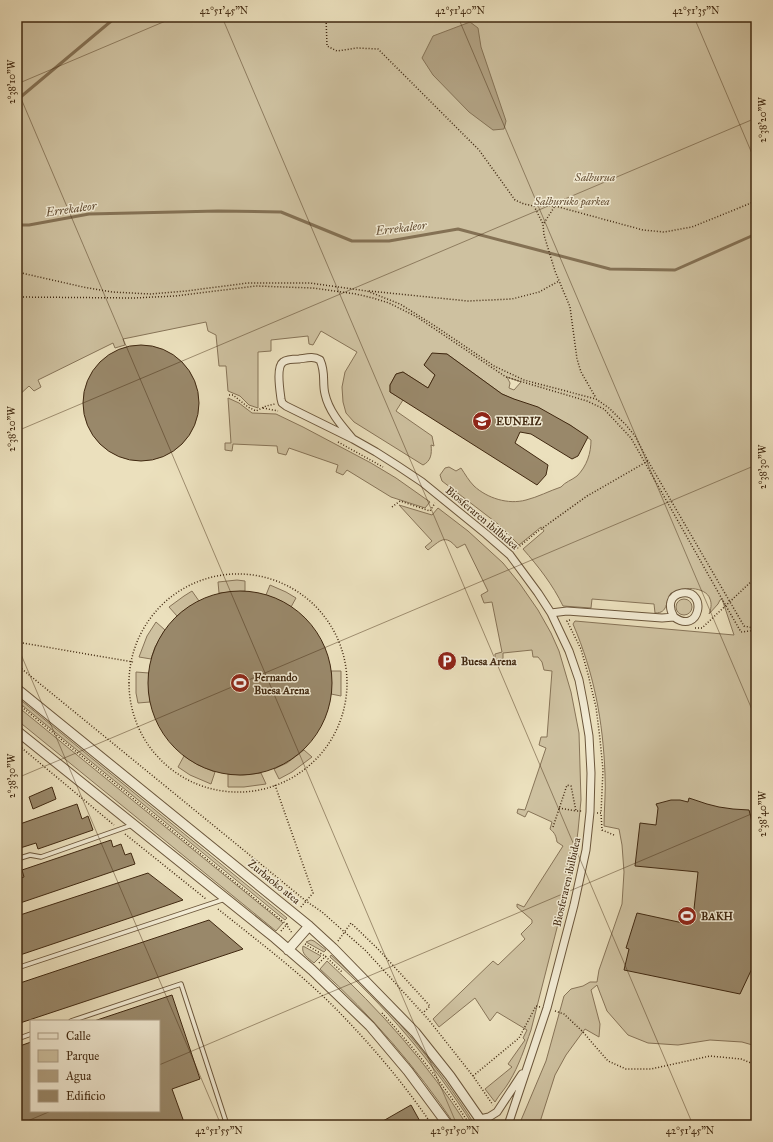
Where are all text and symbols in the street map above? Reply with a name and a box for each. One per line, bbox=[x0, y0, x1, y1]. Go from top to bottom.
text: 42°51'45"N bbox=[200, 5, 249, 17]
text: 42°51'40"N bbox=[435, 5, 485, 17]
text: 42°51'35"N bbox=[673, 5, 720, 17]
text: 2°38'10"W bbox=[6, 59, 18, 104]
text: 2°38'20"W bbox=[757, 97, 769, 143]
park label: Salburua bbox=[574, 171, 615, 184]
park label: Salburuko parkea bbox=[533, 195, 610, 209]
water label: Errekaleor bbox=[44, 198, 98, 220]
water label: Errekaleor bbox=[374, 218, 428, 238]
text: 2°38'20"W bbox=[6, 406, 18, 452]
school or university icon: EUNEIZ bbox=[471, 410, 493, 432]
place label: EUNEIZ bbox=[496, 415, 541, 428]
text: 2°38'30"W bbox=[757, 444, 769, 489]
street label: Biosferaren ibilbidea bbox=[443, 484, 521, 552]
parking icon: Buesa Arena bbox=[436, 650, 458, 672]
place label: Buesa Arena bbox=[461, 655, 517, 668]
place label: Fernando Buesa Arena bbox=[254, 671, 310, 697]
sports icon: Fernando Buesa Arena bbox=[229, 672, 251, 694]
text: 2°38'30"W bbox=[6, 753, 18, 798]
text: 2°38'40"W bbox=[757, 791, 769, 837]
street label: Biosferaren ibilbidea bbox=[550, 836, 584, 928]
street label: Zurbaoko atea bbox=[245, 857, 303, 907]
sports icon: BAKH bbox=[676, 905, 698, 927]
place label: BAKH bbox=[701, 910, 733, 923]
legend bbox=[30, 1020, 160, 1112]
text: Calle bbox=[66, 1029, 91, 1043]
text: Parque bbox=[66, 1049, 99, 1064]
text: Agua bbox=[65, 1069, 92, 1084]
text: Edificio bbox=[66, 1089, 105, 1103]
text: 42°51'55"N bbox=[195, 1125, 243, 1137]
text: 42°51'50"N bbox=[431, 1125, 480, 1137]
text: 42°51'45"N bbox=[666, 1125, 715, 1137]

